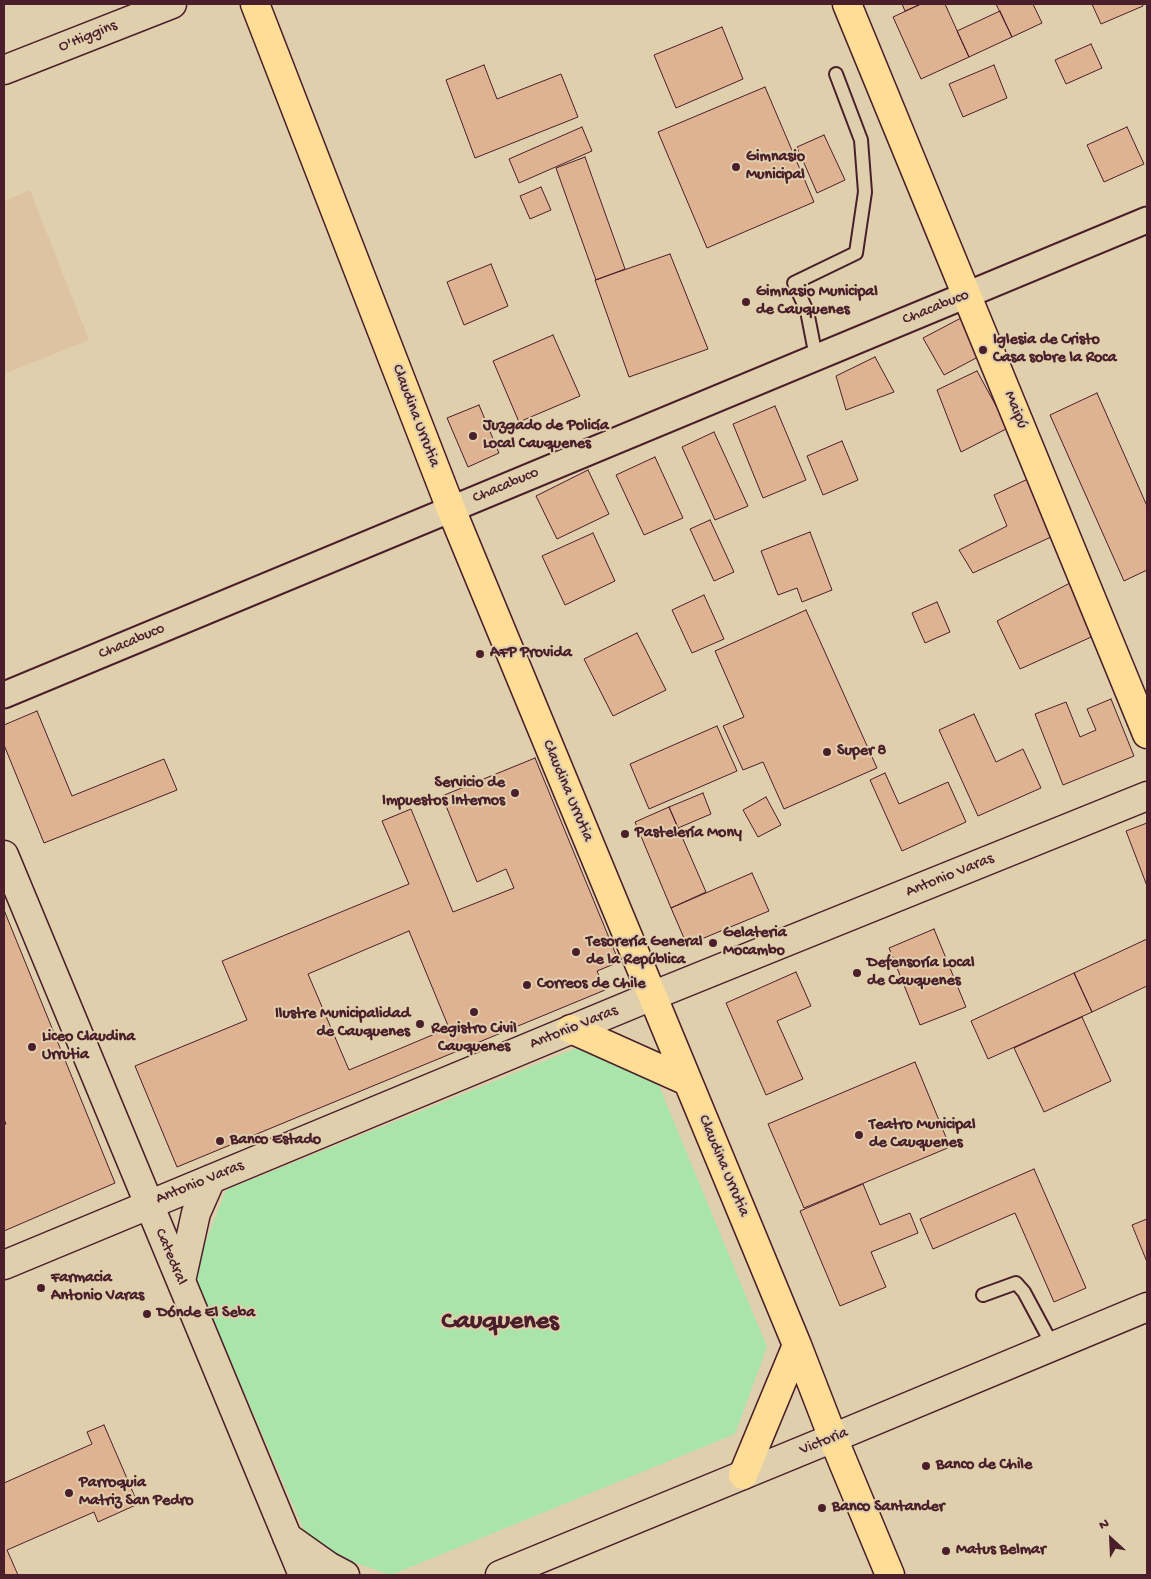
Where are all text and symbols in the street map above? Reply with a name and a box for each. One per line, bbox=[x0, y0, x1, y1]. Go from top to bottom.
street label: O'Higgins bbox=[56, 17, 120, 57]
place label: Gimnasio Municipal bbox=[746, 148, 805, 186]
marker: Gimnasio Municipal bbox=[730, 161, 742, 173]
place label: Gimnasio Municipal de Cauquenes bbox=[756, 283, 878, 321]
street label: Chacabuco bbox=[900, 286, 972, 330]
marker: Gimnasio Municipal de Cauquenes bbox=[740, 296, 752, 308]
place label: Iglesia de Cristo Casa sobre la Roca bbox=[993, 331, 1117, 369]
marker: Iglesia de Cristo Casa sobre la Roca bbox=[977, 344, 989, 356]
street label: Claudina Urrutia bbox=[387, 362, 443, 470]
street label: Maipú bbox=[999, 388, 1031, 432]
place label: Juzgado de Policía Local Cauquenes bbox=[483, 417, 609, 455]
marker: Juzgado de Policía Local Cauquenes bbox=[467, 430, 479, 442]
street label: Chacabuco bbox=[470, 463, 542, 509]
street label: Chacabuco bbox=[96, 619, 168, 665]
place label: AFP Provida bbox=[490, 644, 572, 664]
marker: AFP Provida bbox=[474, 648, 486, 660]
street label: Claudina Urrutia bbox=[537, 737, 597, 845]
place label: Super 8 bbox=[837, 742, 886, 762]
marker: Super 8 bbox=[821, 746, 833, 758]
place label: Servicio de Impuestos Internos bbox=[382, 774, 505, 812]
marker: Servicio de Impuestos Internos bbox=[509, 787, 521, 799]
place label: Pastelería Mony bbox=[635, 824, 742, 844]
marker: Pastelería Mony bbox=[619, 828, 631, 840]
street label: Antonio Varas bbox=[903, 850, 997, 902]
place label: Gelateria Mocambo bbox=[723, 924, 787, 962]
place label: Tesorería General de la República bbox=[586, 933, 703, 971]
marker: Gelateria Mocambo bbox=[707, 937, 719, 949]
marker: Tesorería General de la República bbox=[570, 946, 582, 958]
place label: Defensoría Local de Cauquenes bbox=[867, 954, 974, 992]
marker: Defensoría Local de Cauquenes bbox=[851, 967, 863, 979]
place label: Correos de Chile bbox=[537, 975, 645, 995]
marker: Correos de Chile bbox=[521, 979, 533, 991]
street label: Antonio Varas bbox=[527, 1002, 621, 1054]
place label: Ilustre Municipalidad de Cauquenes bbox=[275, 1005, 410, 1043]
marker: Registro Civil Cauquenes bbox=[468, 1006, 480, 1018]
marker: Ilustre Municipalidad de Cauquenes bbox=[414, 1018, 426, 1030]
place label: Registro Civil Cauquenes bbox=[431, 1020, 517, 1058]
place label: Liceo Claudina Urrutia bbox=[42, 1028, 135, 1066]
marker: Liceo Claudina Urrutia bbox=[26, 1041, 38, 1053]
street label: Claudina Urrutia bbox=[693, 1112, 753, 1220]
place label: Teatro Municipal de Cauquenes bbox=[869, 1116, 975, 1154]
marker: Teatro Municipal de Cauquenes bbox=[853, 1129, 865, 1141]
place label: Banco Estado bbox=[230, 1131, 321, 1151]
marker: Banco Estado bbox=[214, 1135, 226, 1147]
street label: Antonio Varas bbox=[153, 1157, 247, 1209]
street label: Catedral bbox=[149, 1226, 191, 1288]
place label: Farmacia Antonio Varas bbox=[51, 1269, 144, 1307]
marker: Farmacia Antonio Varas bbox=[35, 1282, 47, 1294]
place label: Dónde El Seba bbox=[157, 1304, 255, 1324]
district label: Cauquenes bbox=[441, 1307, 559, 1339]
marker: Dónde El Seba bbox=[141, 1308, 153, 1320]
street label: Victoria bbox=[797, 1424, 851, 1460]
place label: Banco de Chile bbox=[936, 1456, 1032, 1476]
marker: Banco de Chile bbox=[920, 1460, 932, 1472]
place label: Parroquia Matriz San Pedro bbox=[79, 1474, 194, 1512]
marker: Parroquia Matriz San Pedro bbox=[63, 1487, 75, 1499]
place label: Banco Santander bbox=[832, 1498, 944, 1518]
marker: Banco Santander bbox=[816, 1502, 828, 1514]
north arrow bbox=[1086, 1514, 1136, 1564]
text: N bbox=[1097, 1515, 1112, 1535]
place label: Matus Belmar bbox=[956, 1541, 1046, 1561]
marker: Matus Belmar bbox=[940, 1545, 952, 1557]

